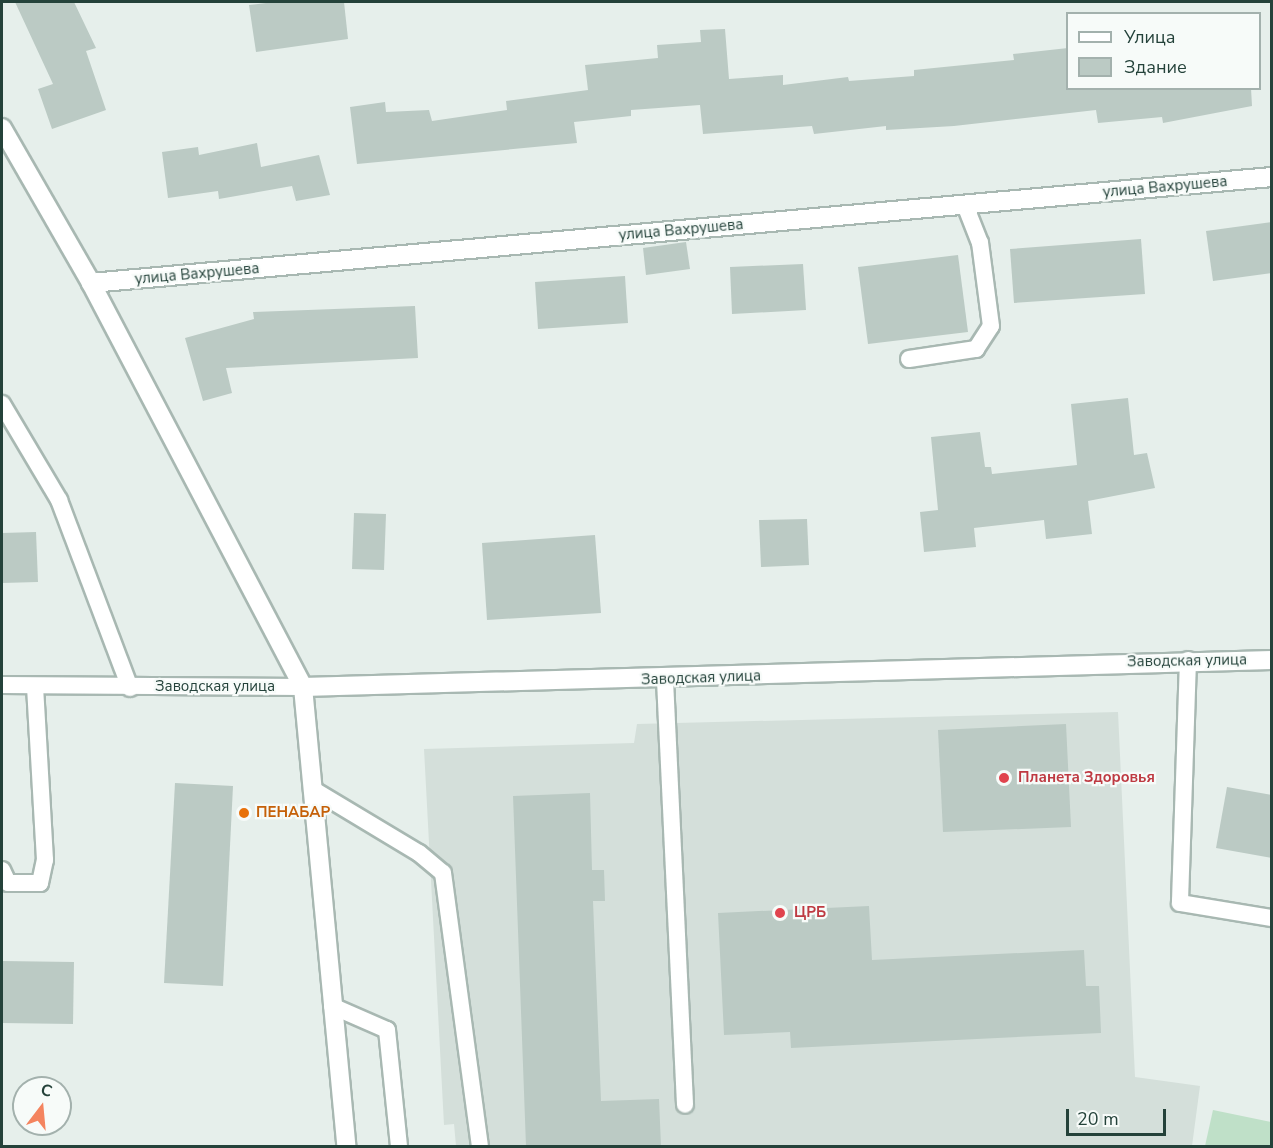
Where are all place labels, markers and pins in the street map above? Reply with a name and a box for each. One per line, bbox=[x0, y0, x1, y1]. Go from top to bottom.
marker: Планета Здоровья bbox=[995, 769, 1013, 787]
place label: Планета Здоровья bbox=[1018, 769, 1155, 787]
place label: ПЕНАБАР bbox=[256, 804, 330, 822]
marker: ПЕНАБАР bbox=[237, 806, 251, 820]
marker: ЦРБ bbox=[771, 904, 789, 922]
place label: ЦРБ bbox=[794, 904, 826, 922]

